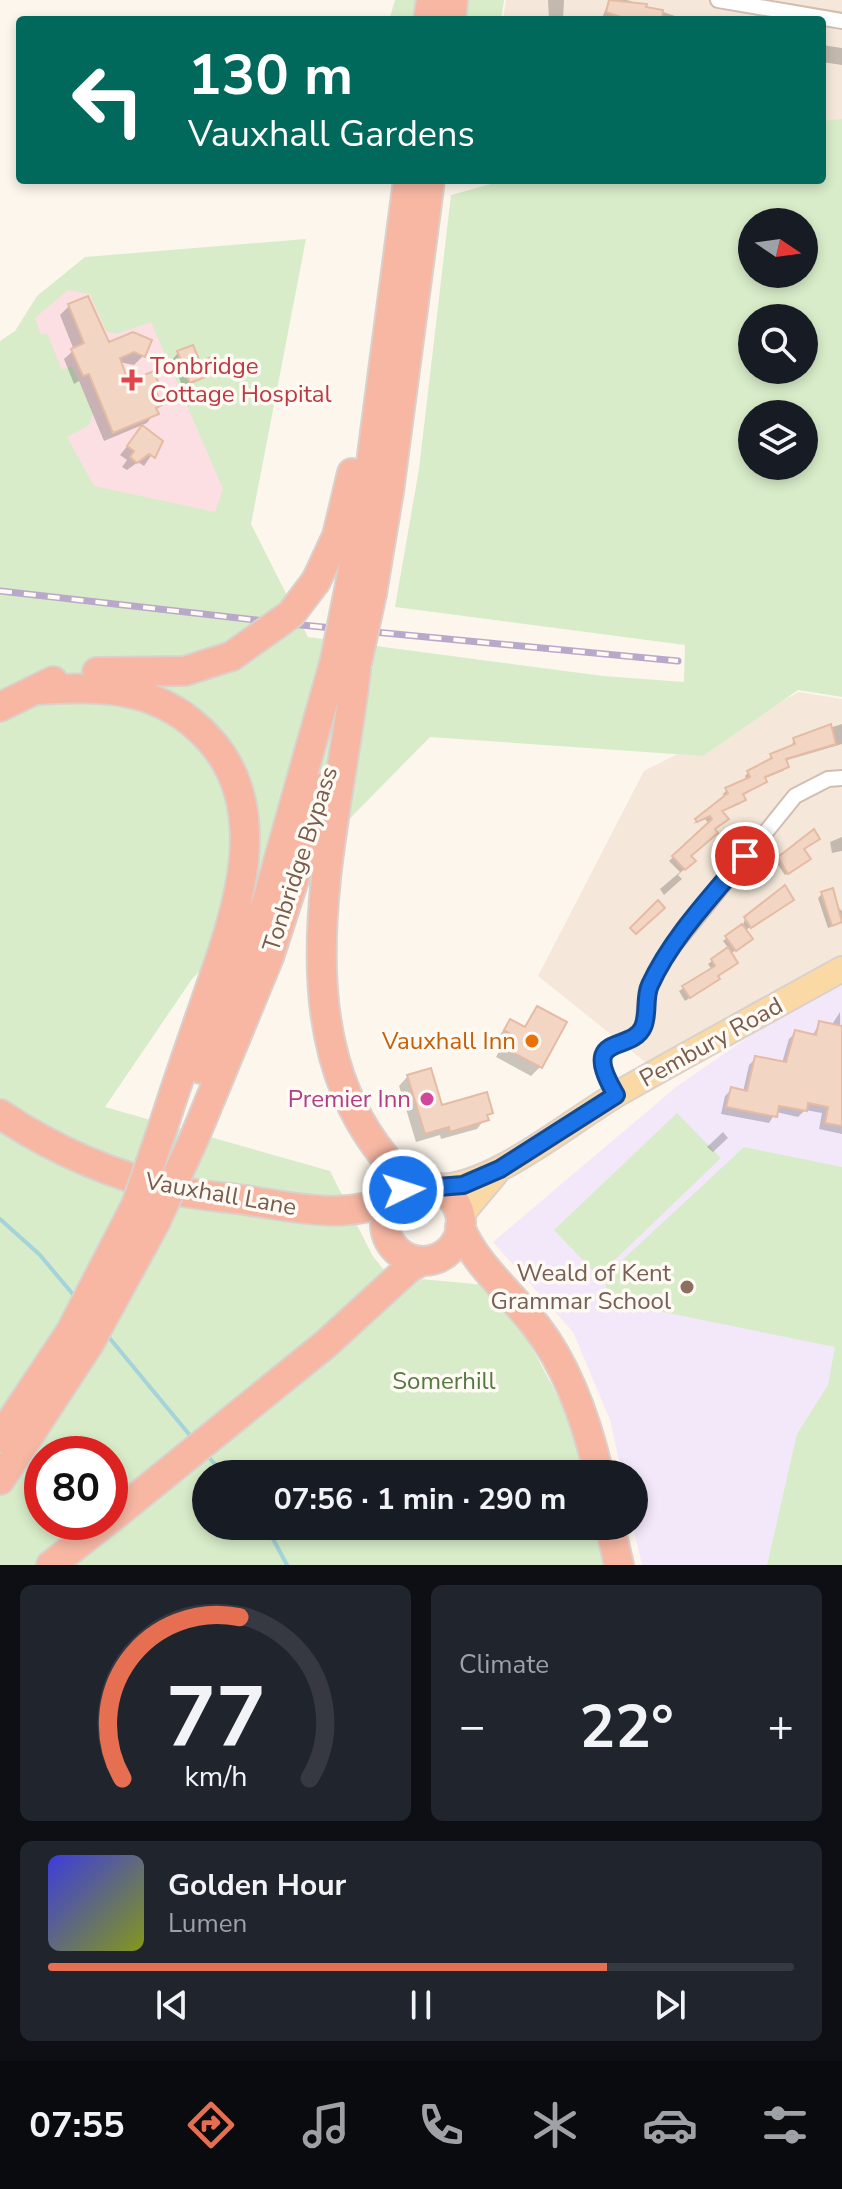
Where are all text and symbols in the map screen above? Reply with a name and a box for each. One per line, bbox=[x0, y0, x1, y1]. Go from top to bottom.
text: 130 m bbox=[188, 37, 353, 114]
icon: left bbox=[56, 48, 160, 152]
text: Vauxhall Gardens bbox=[188, 110, 475, 159]
north arrow bbox=[738, 208, 818, 288]
map controls bbox=[738, 208, 818, 480]
button: search bbox=[738, 304, 818, 384]
place label: Tonbridge Cottage Hospital bbox=[150, 350, 332, 410]
marker: Tonbridge Cottage Hospital bbox=[121, 369, 143, 391]
button: layers bbox=[738, 400, 818, 480]
street label: Tonbridge Bypass bbox=[255, 762, 345, 956]
pin bbox=[711, 822, 779, 890]
icon: arrive bbox=[723, 834, 767, 878]
street label: Pembury Road bbox=[634, 989, 788, 1095]
place label: Vauxhall Inn bbox=[381, 1025, 516, 1057]
marker: Vauxhall Inn bbox=[523, 1032, 541, 1050]
place label: Premier Inn bbox=[288, 1083, 411, 1115]
marker: Premier Inn bbox=[418, 1090, 436, 1108]
position arrow bbox=[361, 1148, 445, 1232]
street label: Vauxhall Lane bbox=[142, 1165, 299, 1223]
place label: Weald of Kent Grammar School bbox=[491, 1257, 672, 1317]
marker: Weald of Kent Grammar School bbox=[678, 1278, 696, 1296]
park label: Somerhill bbox=[392, 1365, 496, 1397]
speed limit sign: 80 bbox=[24, 1436, 128, 1540]
text: 07:56 · 1 min · 290 m bbox=[274, 1479, 566, 1520]
text: Climate bbox=[459, 1647, 549, 1682]
text: 77 bbox=[166, 1661, 265, 1774]
text: 22° bbox=[579, 1686, 674, 1768]
text: − bbox=[459, 1697, 485, 1757]
text: + bbox=[768, 1697, 794, 1757]
text: km/h bbox=[184, 1757, 247, 1796]
text: Golden Hour bbox=[168, 1865, 346, 1906]
text: Lumen bbox=[168, 1906, 247, 1941]
icon: previous bbox=[150, 1983, 194, 2027]
icon: pause bbox=[399, 1983, 443, 2027]
icon: next bbox=[648, 1983, 692, 2027]
icon: directions bbox=[183, 2097, 239, 2153]
icon: music bbox=[298, 2097, 354, 2153]
icon: phone bbox=[413, 2097, 469, 2153]
icon: climate bbox=[527, 2097, 583, 2153]
icon: car bbox=[642, 2097, 698, 2153]
icon: filters bbox=[757, 2097, 813, 2153]
text: 07:55 bbox=[29, 2101, 125, 2150]

